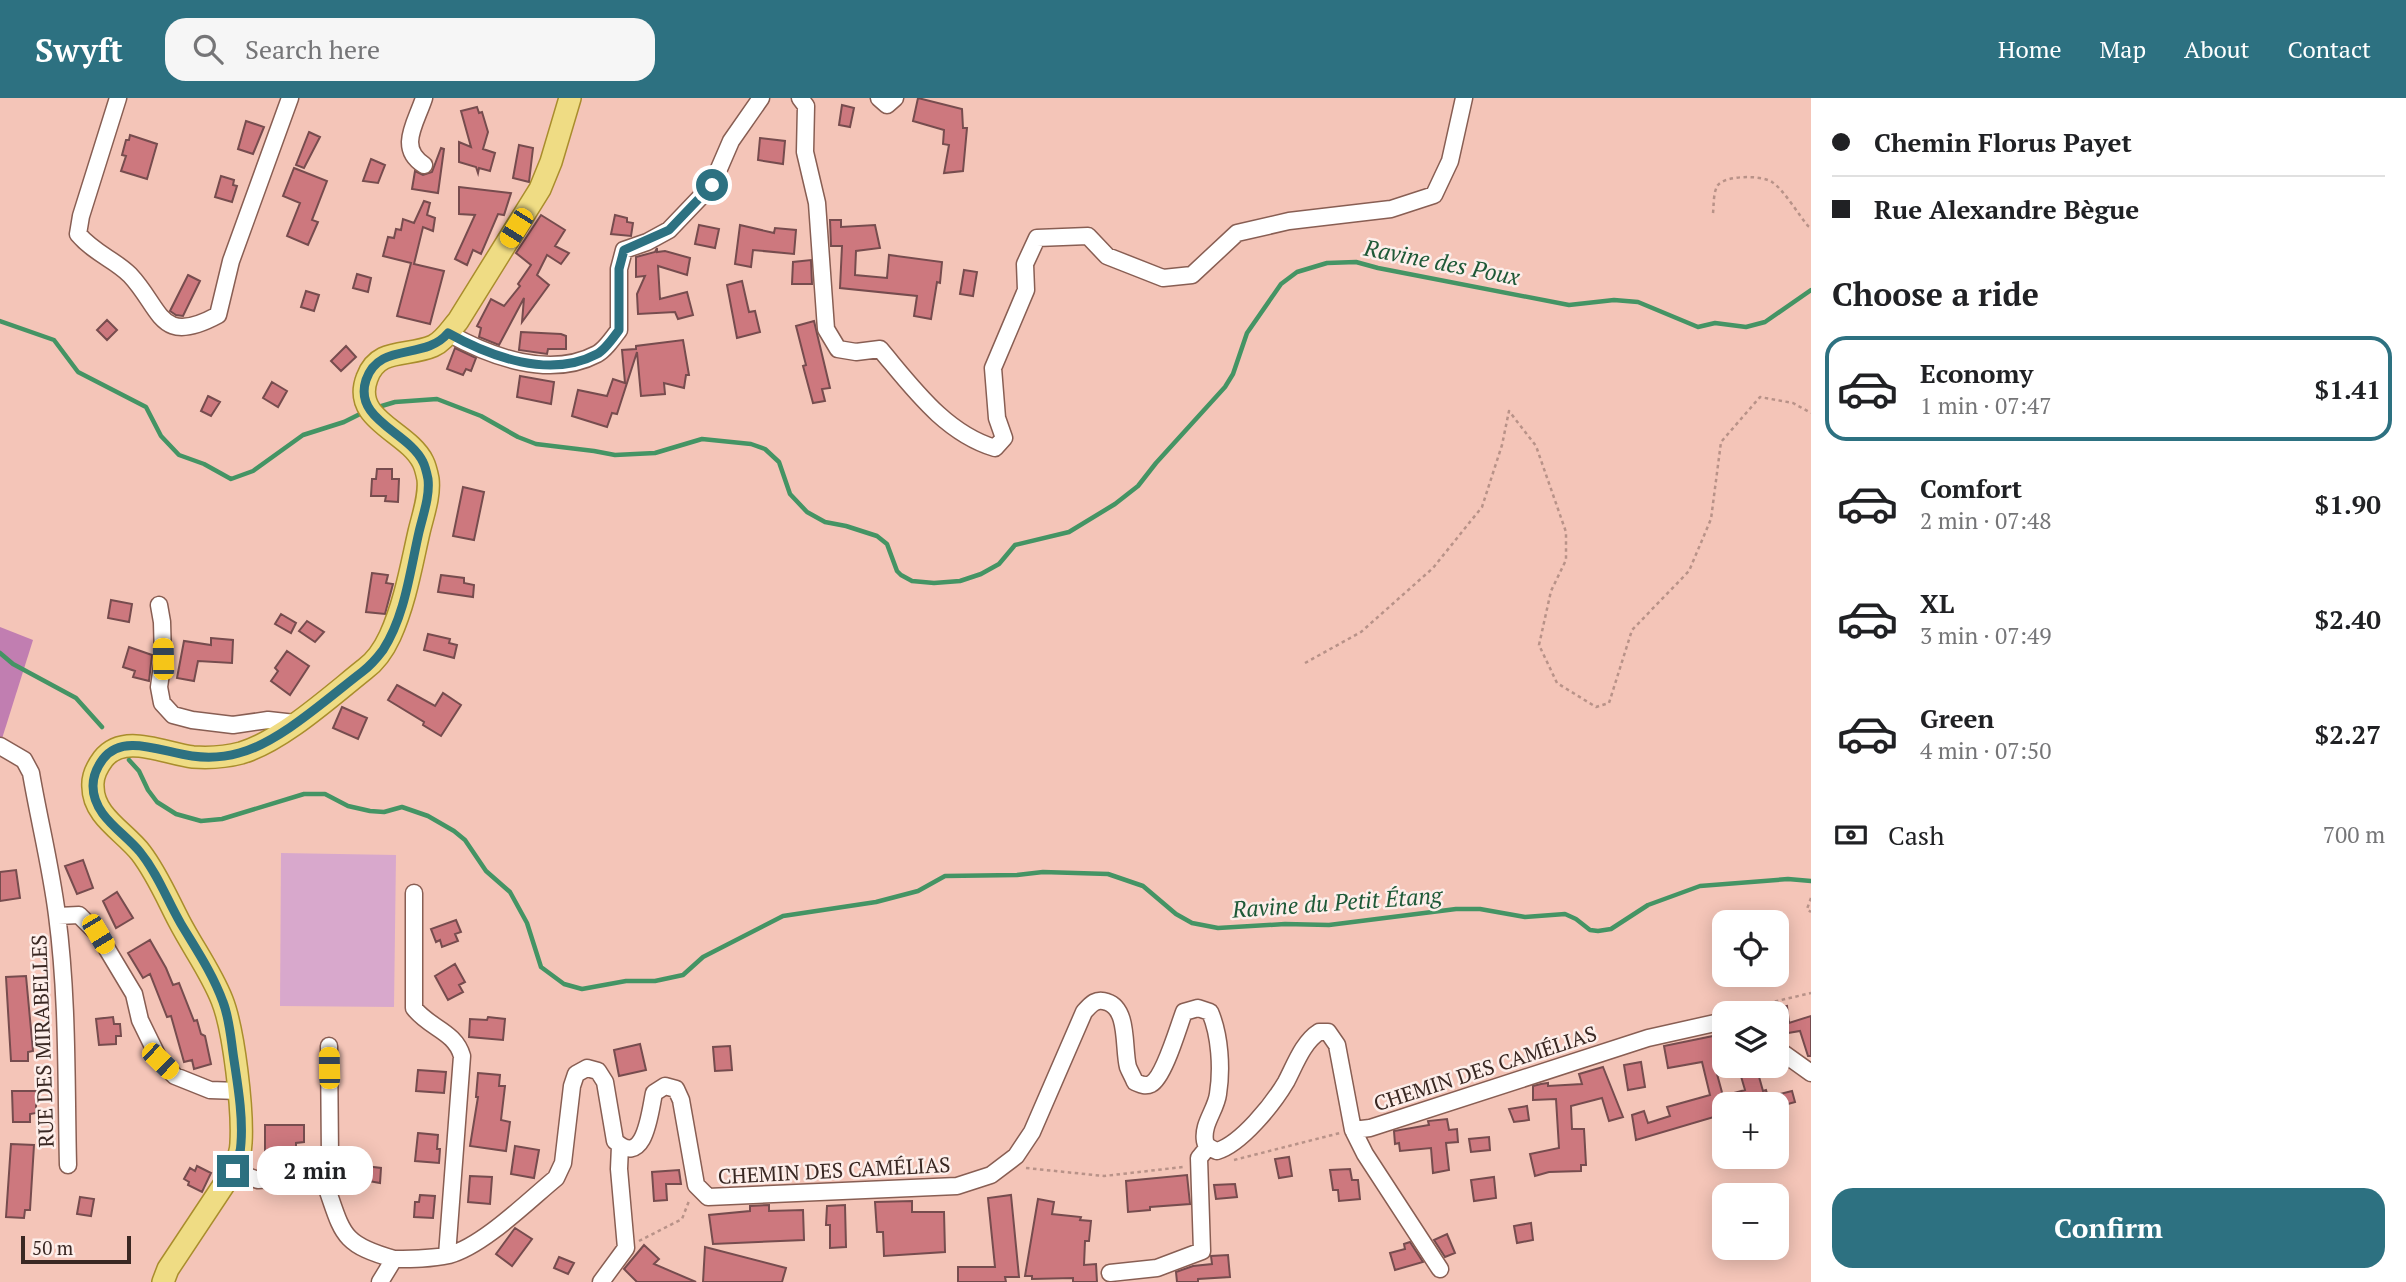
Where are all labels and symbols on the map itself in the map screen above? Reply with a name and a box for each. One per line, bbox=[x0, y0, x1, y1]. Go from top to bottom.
route start bbox=[696, 169, 728, 201]
car bbox=[496, 205, 537, 251]
water label: Ravine des Poux bbox=[1361, 232, 1523, 292]
car bbox=[153, 638, 174, 680]
water label: Ravine du Petit Étang bbox=[1230, 879, 1445, 925]
car bbox=[79, 911, 118, 957]
street label: RUE DES MIRABELLES bbox=[24, 934, 60, 1148]
street label: CHEMIN DES CAMÉLIAS bbox=[1370, 1019, 1600, 1117]
car bbox=[138, 1039, 183, 1083]
car bbox=[319, 1047, 340, 1089]
callout: 2 min bbox=[258, 1146, 373, 1196]
street label: CHEMIN DES CAMÉLIAS bbox=[717, 1150, 951, 1190]
route end bbox=[217, 1155, 249, 1187]
scale bar bbox=[21, 1233, 131, 1265]

